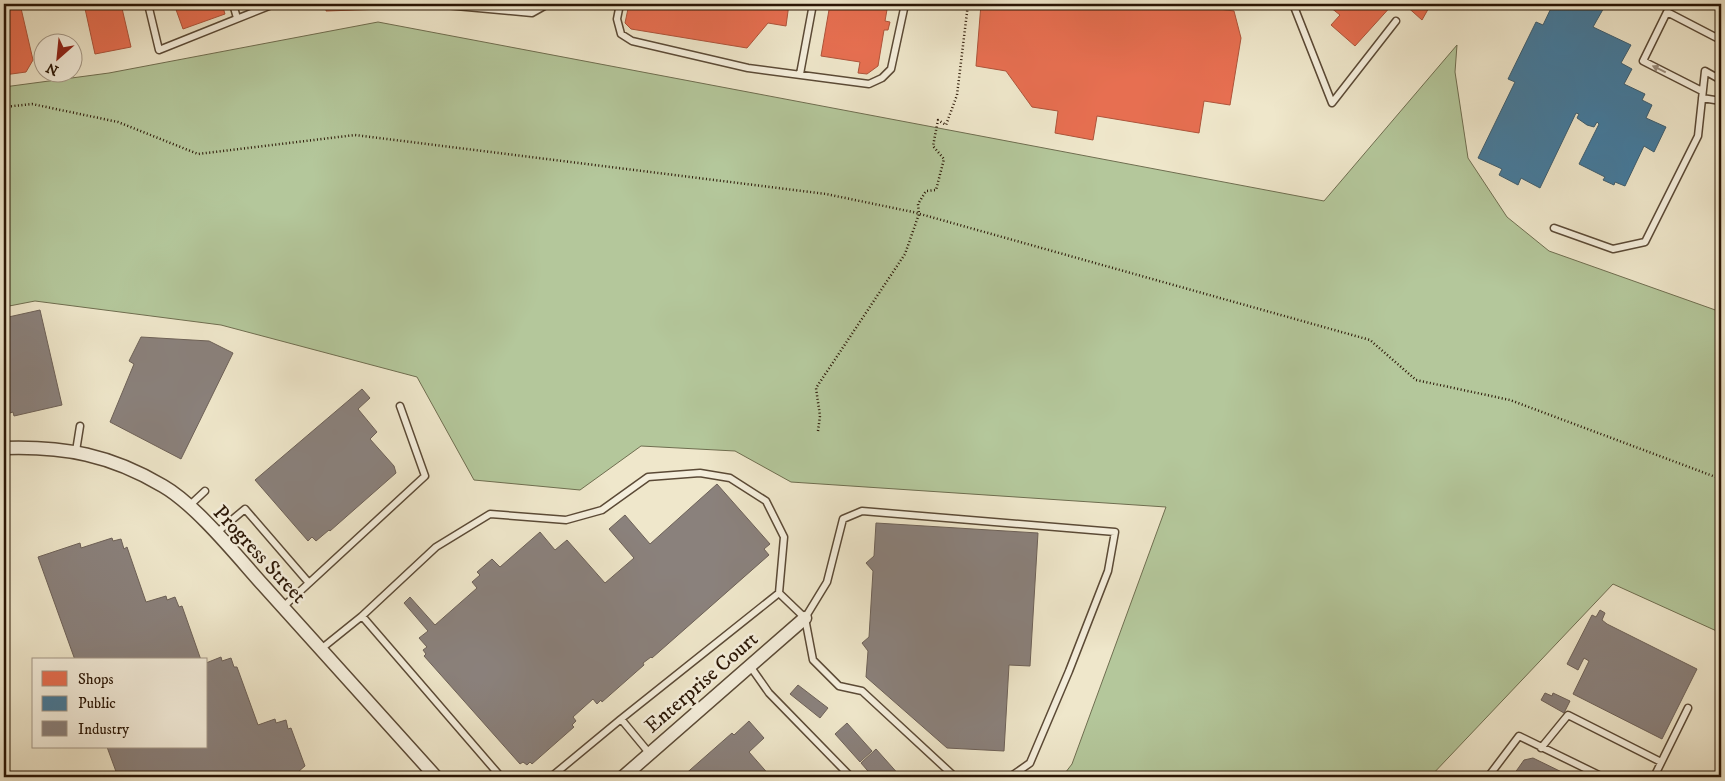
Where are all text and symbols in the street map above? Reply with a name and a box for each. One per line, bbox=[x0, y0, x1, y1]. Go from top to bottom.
north arrow bbox=[32, 32, 82, 82]
text: N bbox=[43, 58, 62, 79]
one-way arrow bbox=[1652, 65, 1666, 73]
street label: Progress Street bbox=[207, 500, 312, 610]
street label: Enterprise Court bbox=[640, 626, 764, 739]
legend bbox=[32, 658, 208, 748]
text: Shops bbox=[78, 670, 114, 689]
text: Public bbox=[78, 694, 116, 713]
text: Industry bbox=[78, 720, 130, 739]

